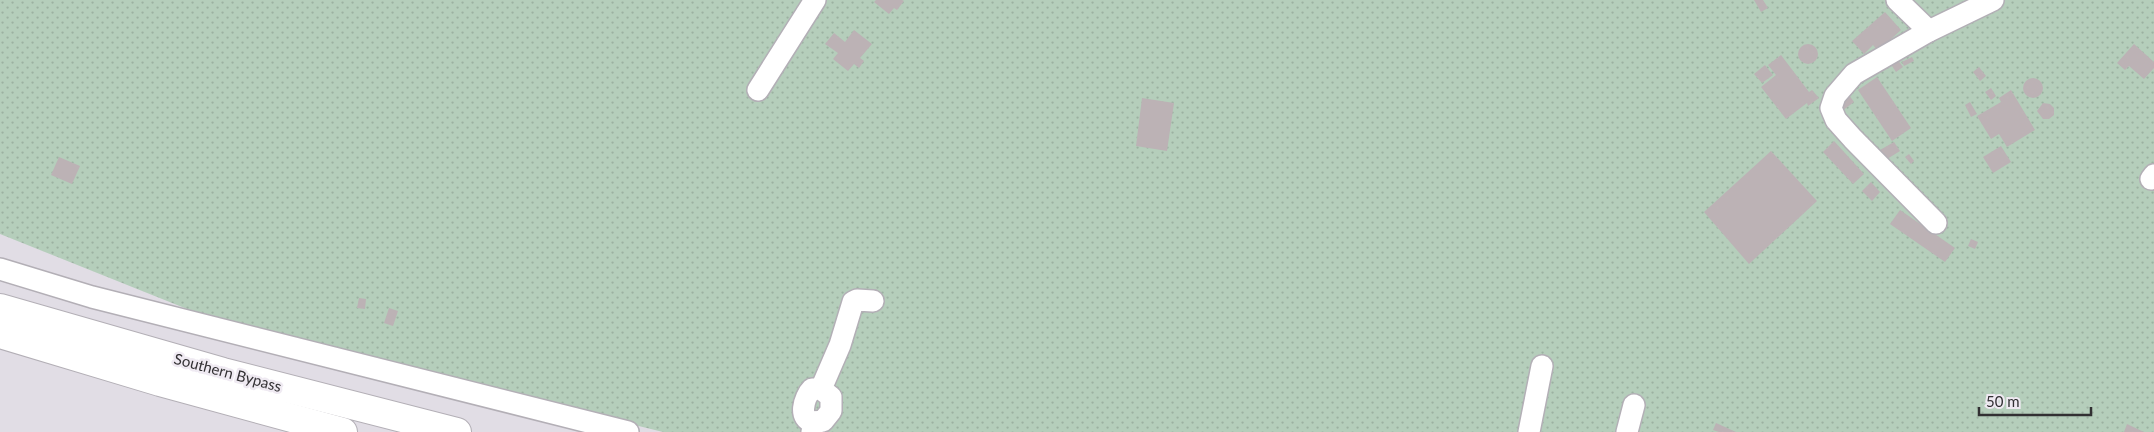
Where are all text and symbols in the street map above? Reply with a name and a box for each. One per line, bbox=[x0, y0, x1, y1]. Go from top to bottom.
street label: Southern Bypass bbox=[172, 349, 284, 395]
scale bar bbox=[1979, 384, 2092, 416]
text: 50 m bbox=[1986, 392, 2020, 410]

